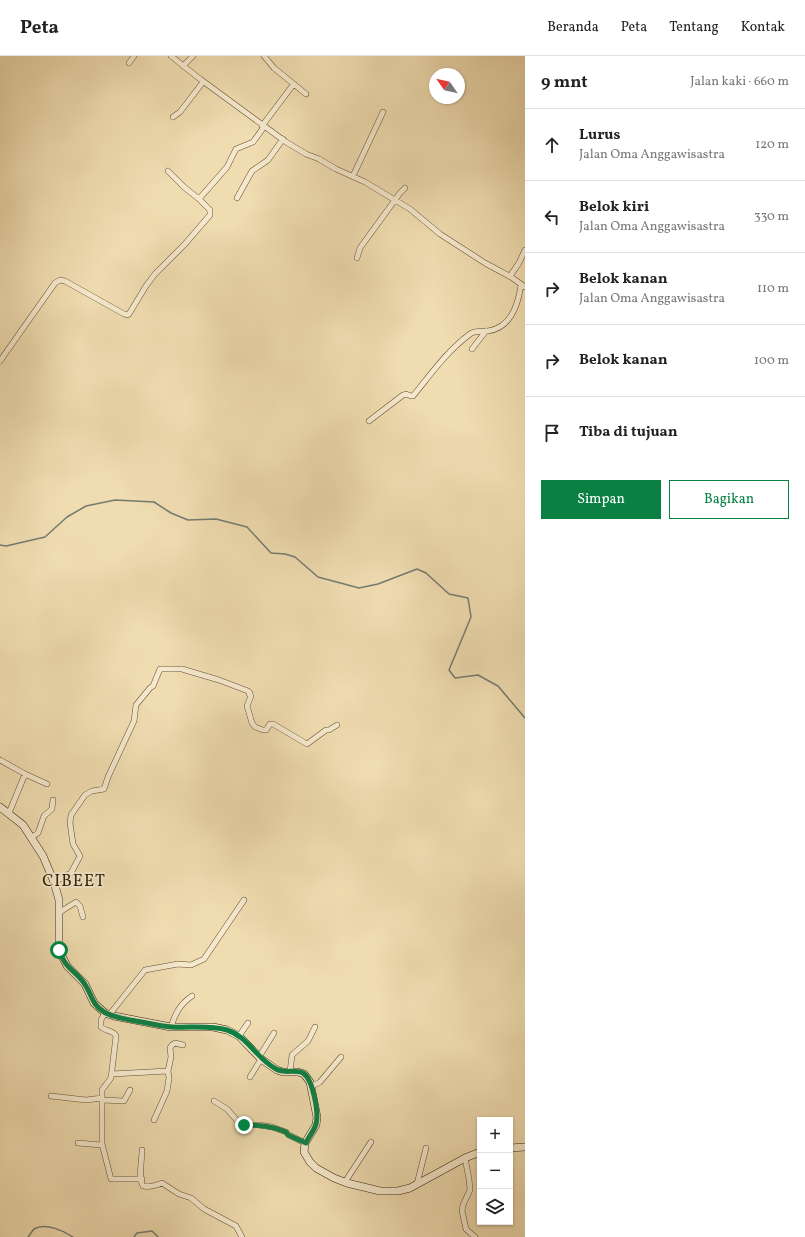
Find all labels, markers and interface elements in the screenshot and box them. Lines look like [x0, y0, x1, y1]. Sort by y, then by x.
text: Peta [20, 15, 59, 41]
text: Beranda [547, 18, 599, 37]
text: Peta [621, 18, 647, 37]
text: Tentang [669, 18, 719, 37]
text: Kontak [741, 18, 785, 37]
north arrow [429, 68, 465, 104]
text: 9 mnt [541, 71, 588, 94]
text: Jalan kaki · 660 m [690, 73, 789, 91]
text: Lurus [579, 125, 620, 146]
icon: ahead [541, 134, 563, 156]
text: 120 m [755, 136, 789, 154]
text: Jalan Oma Anggawisastra [579, 146, 725, 164]
text: Belok kiri [579, 197, 649, 218]
icon: left [541, 206, 563, 228]
text: 330 m [754, 208, 789, 226]
text: Jalan Oma Anggawisastra [579, 218, 725, 236]
text: Belok kanan [579, 269, 668, 290]
icon: right [541, 278, 563, 300]
text: 110 m [757, 280, 789, 298]
text: Jalan Oma Anggawisastra [579, 290, 725, 308]
icon: right [541, 350, 563, 372]
text: Belok kanan [579, 350, 668, 371]
text: 100 m [754, 352, 789, 370]
icon: arrive [541, 422, 563, 444]
text: Tiba di tujuan [579, 422, 678, 443]
button: Simpan [541, 480, 661, 519]
button: Bagikan [669, 480, 789, 519]
district label: CIBEET [42, 870, 106, 893]
route start [50, 941, 68, 959]
route end [235, 1116, 253, 1134]
map controls [477, 1117, 513, 1225]
button: + [477, 1117, 513, 1153]
button: − [477, 1153, 513, 1189]
button: layers [477, 1189, 513, 1225]

